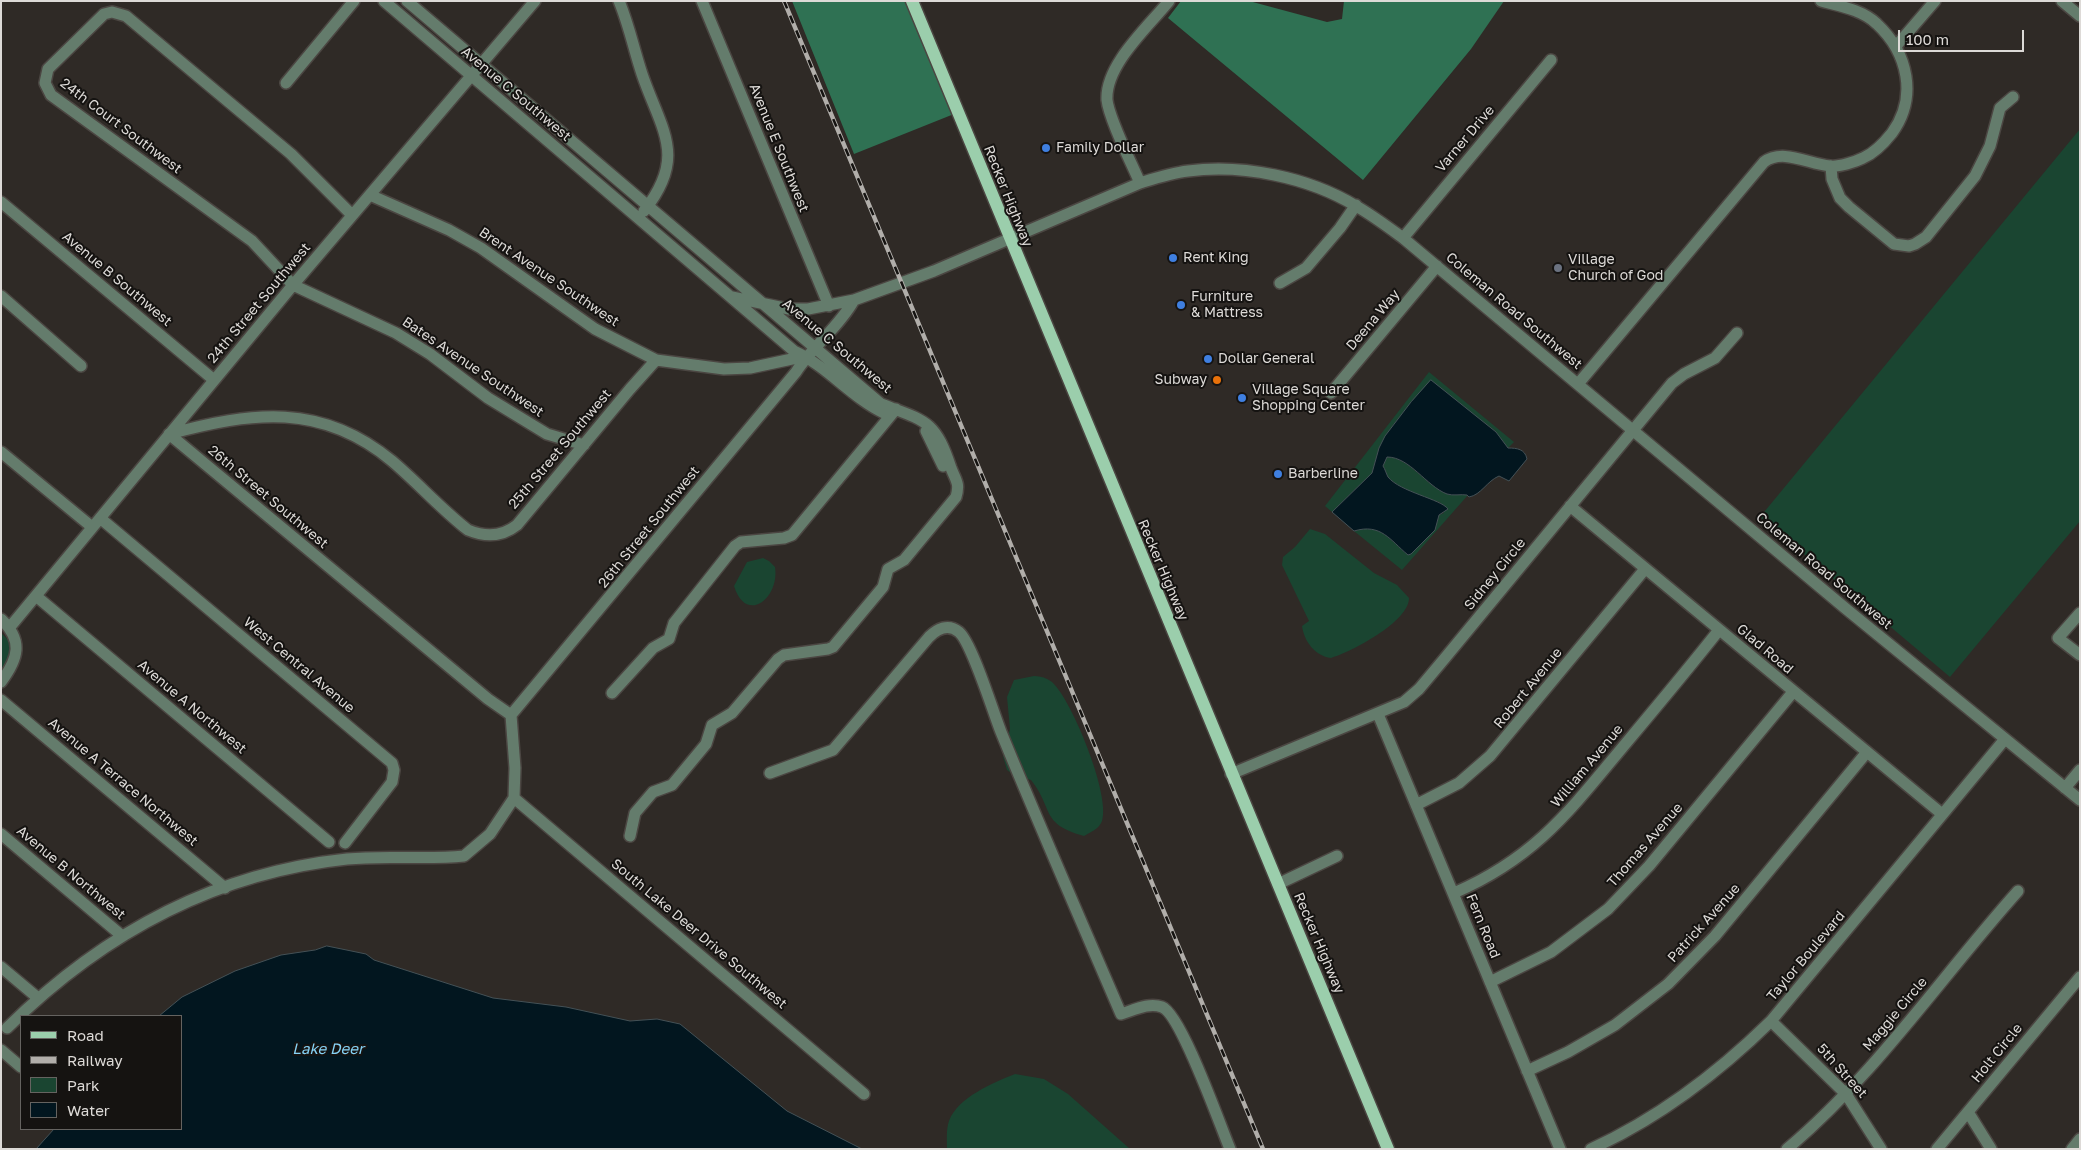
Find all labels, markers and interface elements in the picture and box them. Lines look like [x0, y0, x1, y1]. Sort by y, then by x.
scale bar [1901, 20, 2027, 52]
text: 100 m [1906, 30, 1949, 48]
street label: Avenue C Southwest [458, 43, 574, 145]
street label: 24th Court Southwest [57, 75, 185, 177]
street label: Avenue E Southwest [746, 81, 812, 215]
street label: Varner Drive [1432, 102, 1498, 176]
place label: Family Dollar [1056, 140, 1144, 156]
marker: Family Dollar [1040, 142, 1052, 154]
street label: Recker Highway [980, 143, 1036, 249]
street label: Brent Avenue Southwest [476, 224, 622, 330]
street label: Avenue B Southwest [59, 228, 175, 330]
street label: 24th Street Southwest [204, 240, 314, 366]
street label: Coleman Road Southwest [1442, 249, 1586, 373]
place label: Rent King [1183, 250, 1249, 266]
marker: Rent King [1167, 252, 1179, 264]
place label: Village Church of God [1568, 252, 1663, 284]
marker: Village Church of God [1552, 262, 1564, 274]
street label: Deena Way [1343, 286, 1403, 354]
place label: Furniture & Mattress [1191, 289, 1263, 322]
street label: Avenue C Southwest [779, 295, 895, 397]
marker: Furniture & Mattress [1175, 299, 1187, 311]
street label: Bates Avenue Southwest [399, 313, 547, 421]
place label: Dollar General [1218, 351, 1314, 367]
marker: Dollar General [1202, 353, 1214, 365]
place label: Subway [1155, 372, 1207, 388]
marker: Subway [1211, 374, 1223, 386]
place label: Village Square Shopping Center [1252, 382, 1365, 414]
street label: 25th Street Southwest [505, 386, 615, 512]
marker: Village Square Shopping Center [1236, 392, 1248, 404]
street label: 26th Street Southwest [205, 442, 331, 552]
street label: 26th Street Southwest [595, 463, 703, 591]
place label: Barberline [1288, 466, 1358, 482]
marker: Barberline [1272, 468, 1284, 480]
street label: Coleman Road Southwest [1752, 509, 1896, 633]
street label: Recker Highway [1134, 517, 1192, 623]
street label: Sidney Circle [1461, 535, 1529, 613]
street label: West Central Avenue [240, 614, 358, 716]
street label: Glad Road [1733, 620, 1797, 678]
street label: Robert Avenue [1490, 644, 1566, 732]
street label: Avenue A Northwest [134, 657, 250, 757]
street label: Avenue A Terrace Northwest [45, 714, 201, 850]
street label: William Avenue [1547, 721, 1627, 811]
street label: Thomas Avenue [1604, 799, 1686, 891]
street label: Avenue B Northwest [13, 823, 129, 923]
street label: South Lake Deer Drive Southwest [608, 855, 790, 1013]
street label: Patrick Avenue [1664, 880, 1744, 966]
street label: Recker Highway [1290, 890, 1348, 996]
street label: Fern Road [1462, 891, 1504, 961]
street label: Taylor Boulevard [1763, 908, 1849, 1004]
street label: Maggie Circle [1859, 974, 1931, 1054]
legend [20, 1015, 182, 1130]
street label: Holt Circle [1968, 1020, 2026, 1086]
text: Road [67, 1026, 104, 1044]
water label: Lake Deer [292, 1040, 364, 1058]
street label: 5th Street [1813, 1040, 1871, 1102]
text: Railway [67, 1051, 123, 1069]
text: Park [67, 1076, 99, 1094]
text: Water [67, 1101, 110, 1119]

